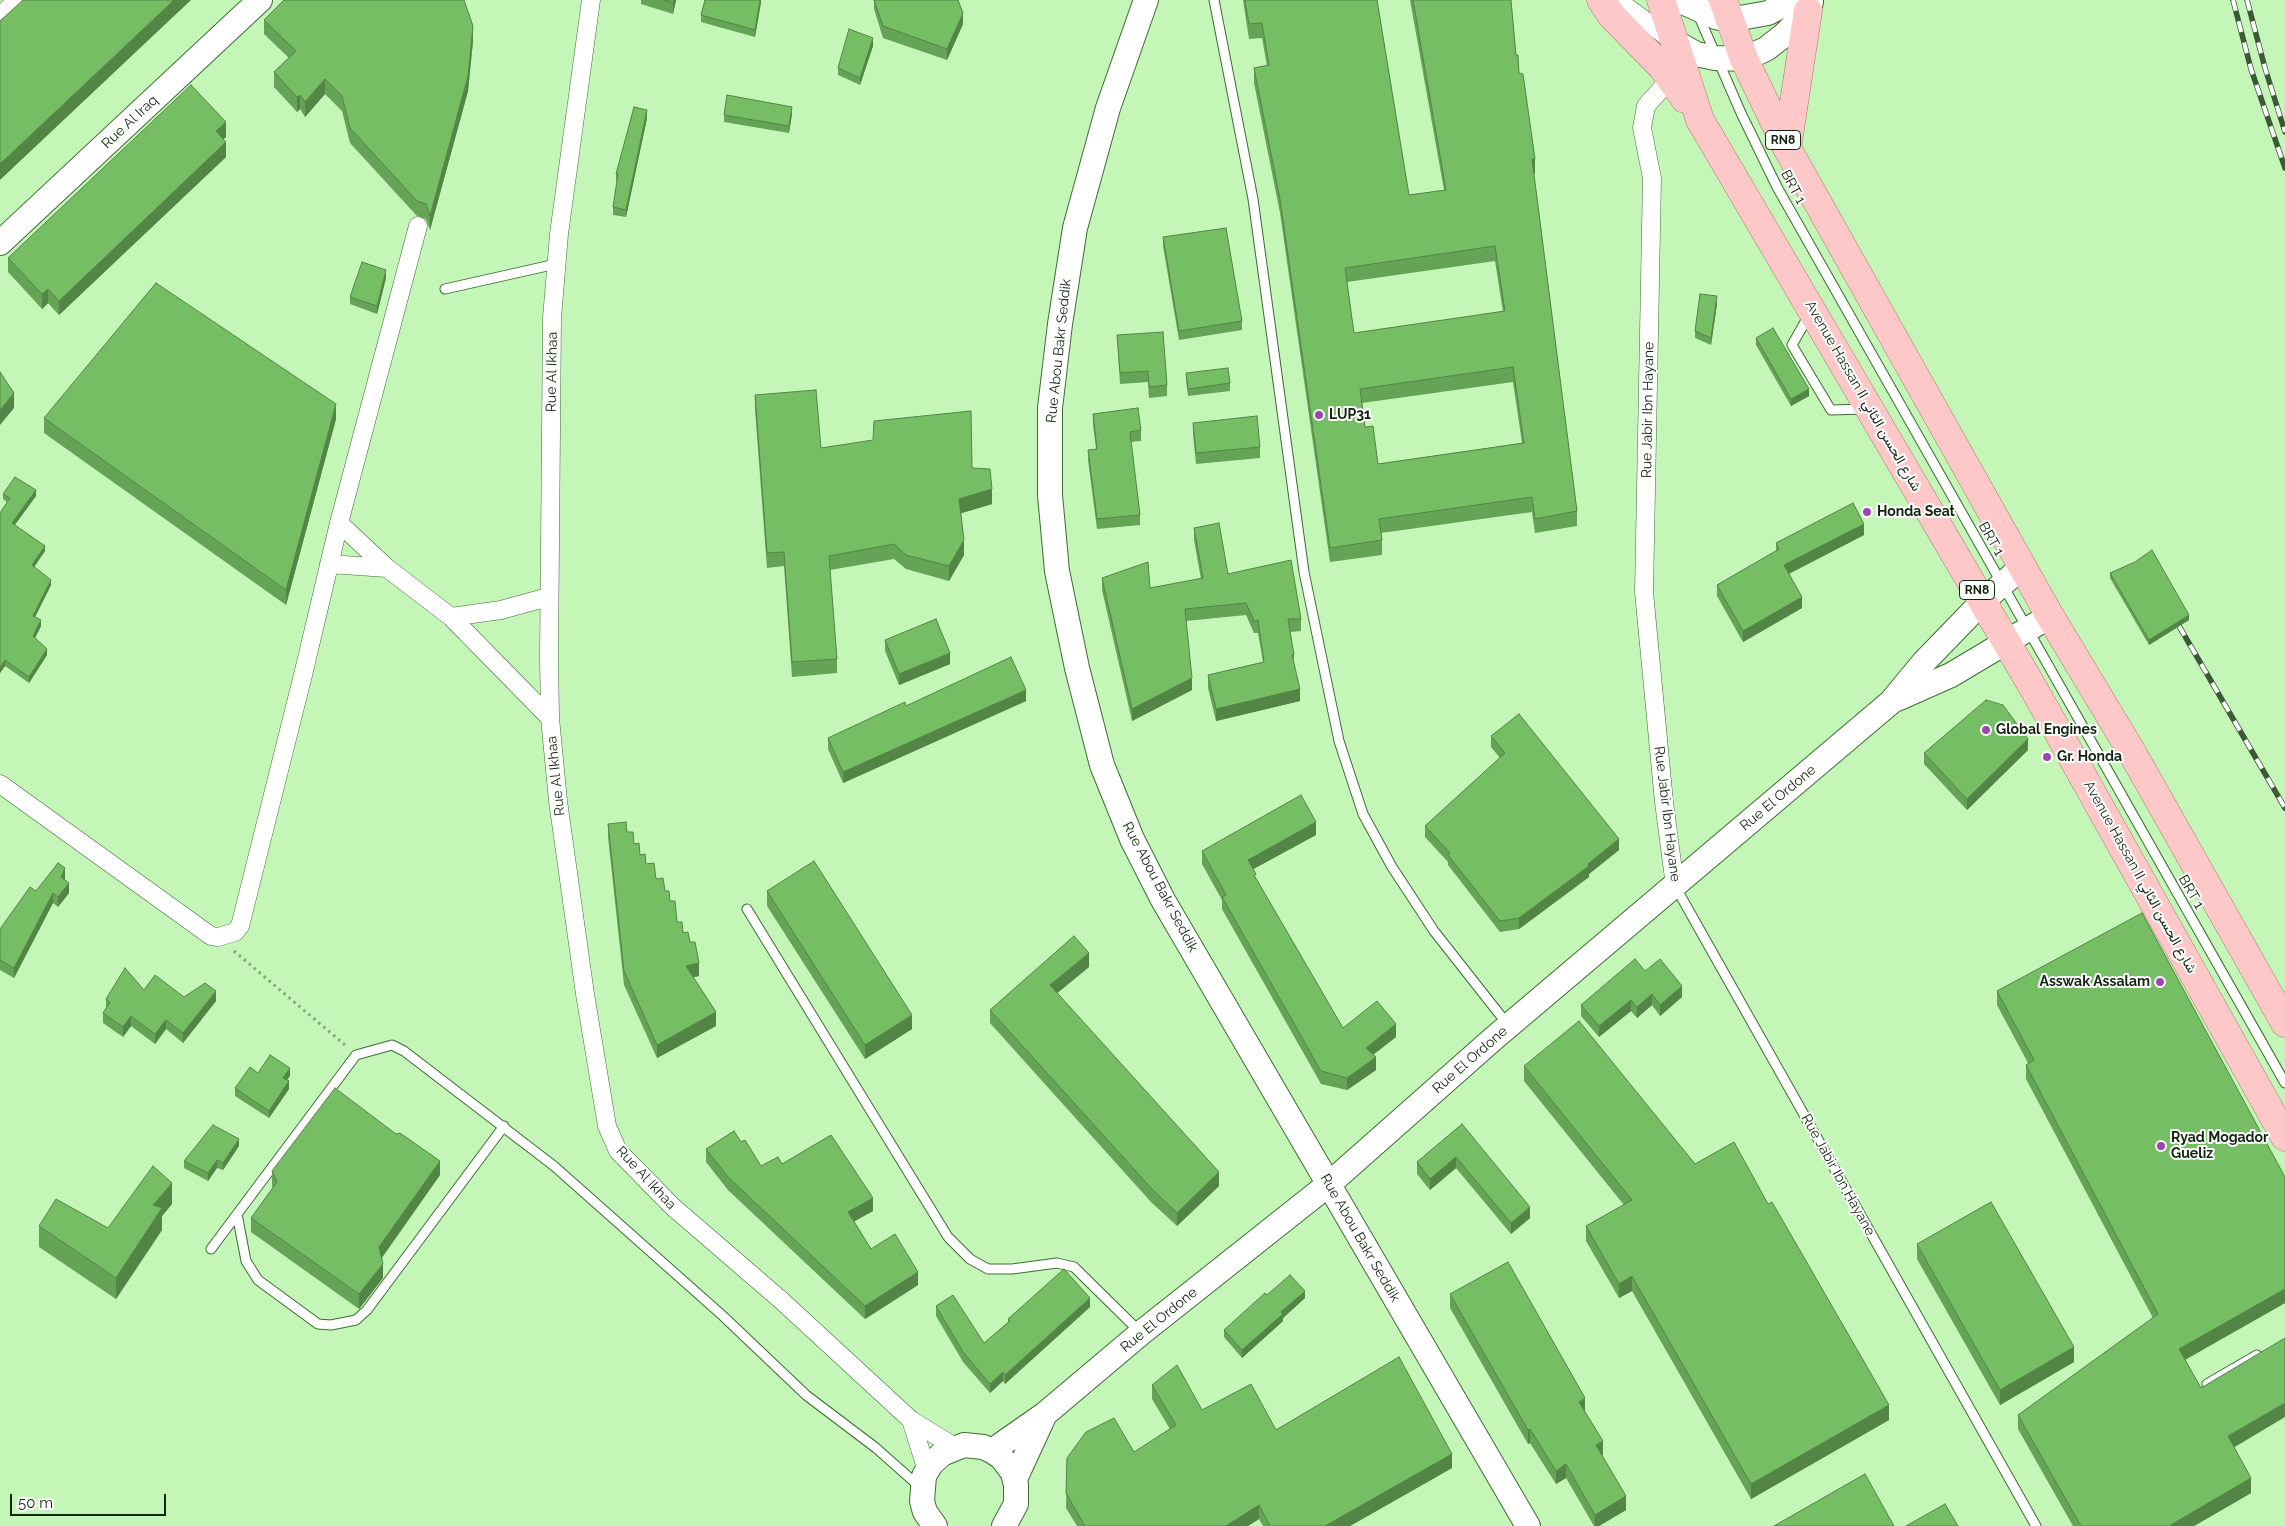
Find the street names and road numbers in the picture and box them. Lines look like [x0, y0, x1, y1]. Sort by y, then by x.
street label: Rue Al Iraq [98, 92, 162, 152]
road number: RN8 [1766, 130, 1800, 150]
street label: BRT 1 [1777, 167, 1809, 207]
street label: Rue Abou Bakr Seddik [1043, 278, 1075, 424]
street label: Avenue Hassan II شارع الحسن الثاني [1801, 298, 1925, 494]
street label: Rue Al Ikhaa [543, 332, 561, 412]
street label: Rue Jabir Ibn Hayane [1638, 342, 1658, 478]
street label: BRT 1 [1975, 519, 2007, 559]
road number: RN8 [1960, 580, 1994, 600]
street label: Rue Al Ikhaa [543, 735, 569, 817]
street label: Rue Jabir Ibn Hayane [1650, 745, 1684, 883]
street label: Rue El Ordone [1737, 761, 1819, 835]
street label: Avenue Hassan II شارع الحسن الثاني [2080, 778, 2200, 976]
street label: Rue Abou Bakr Seddik [1119, 819, 1201, 955]
street label: BRT 1 [2175, 872, 2207, 912]
street label: Rue El Ordone [1429, 1023, 1511, 1097]
street label: Rue Jabir Ibn Hayane [1798, 1111, 1878, 1239]
street label: Rue Al Ikhaa [612, 1143, 680, 1213]
street label: Rue Abou Bakr Seddik [1316, 1171, 1404, 1305]
street label: Rue El Ordone [1117, 1284, 1201, 1356]

